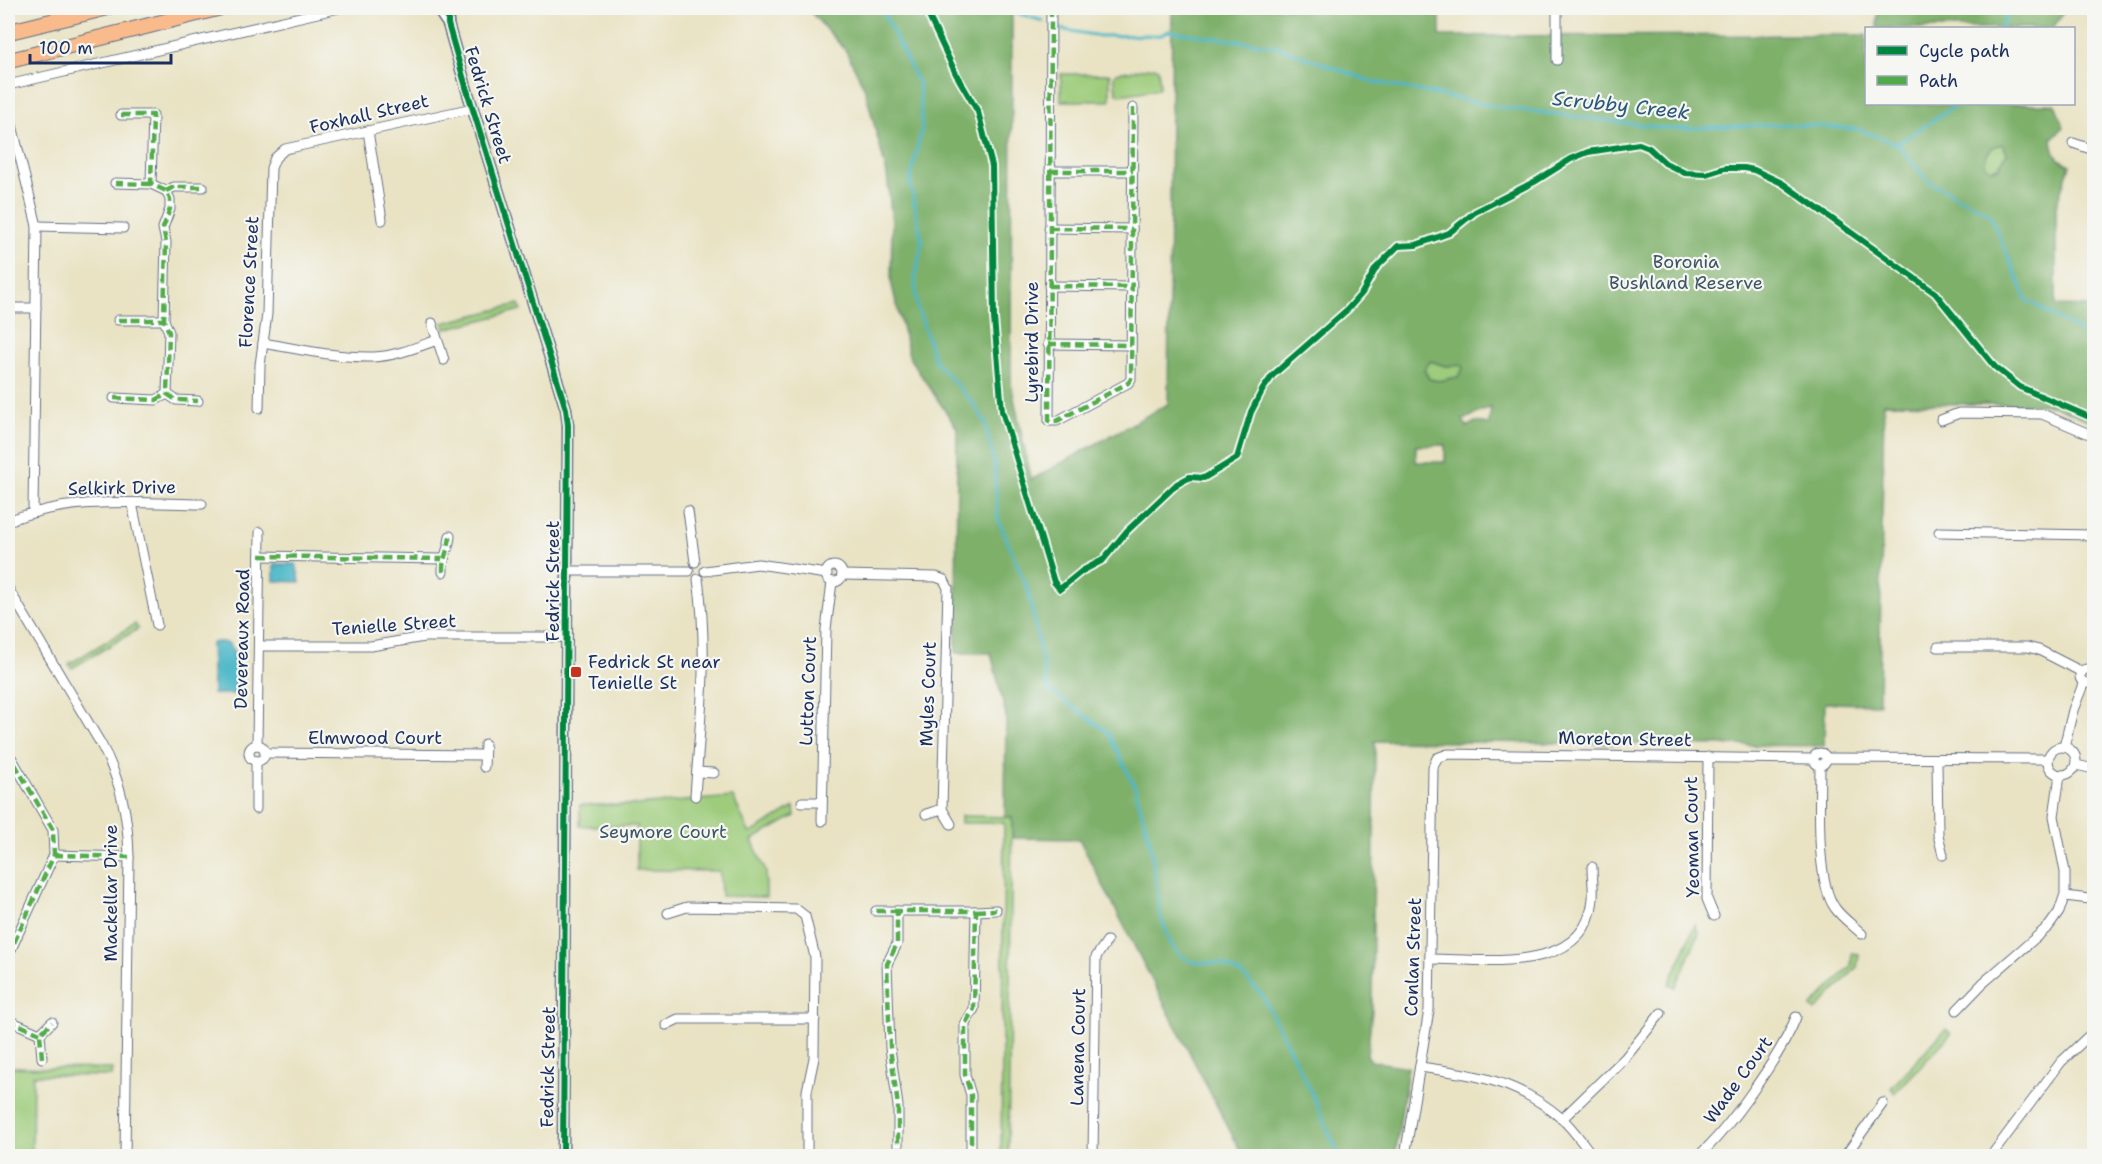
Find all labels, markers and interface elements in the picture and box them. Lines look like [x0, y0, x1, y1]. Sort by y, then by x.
scale bar [30, 27, 171, 65]
legend [1865, 27, 2075, 105]
text: 100 m [39, 36, 93, 60]
text: Cycle path [1919, 39, 2010, 63]
street label: Fedrick Street [459, 43, 517, 167]
text: Path [1919, 69, 1958, 93]
water label: Scrubby Creek [1551, 85, 1691, 125]
street label: Foxhall Street [307, 89, 431, 139]
street label: Florence Street [234, 215, 264, 349]
park label: Boronia Bushland Reserve [1609, 250, 1763, 295]
street label: Lyrebird Drive [1020, 281, 1044, 403]
street label: Selkirk Drive [68, 475, 176, 501]
street label: Fedrick Street [541, 520, 565, 642]
street label: Devereaux Road [229, 569, 255, 709]
street label: Tenielle Street [331, 609, 457, 641]
street label: Lutton Court [794, 636, 822, 746]
street label: Myles Court [914, 641, 942, 747]
place label: Fedrick St near Tenielle St [588, 650, 721, 695]
marker: Fedrick St near Tenielle St [569, 665, 583, 679]
street label: Elmwood Court [308, 726, 442, 750]
street label: Moreton Street [1558, 726, 1692, 752]
street label: Yeoman Court [1679, 776, 1705, 898]
park label: Seymore Court [599, 820, 727, 844]
street label: Mackellar Drive [99, 824, 123, 962]
street label: Conlan Street [1399, 897, 1427, 1017]
street label: Lanena Court [1065, 988, 1091, 1106]
street label: Fedrick Street [535, 1006, 561, 1128]
street label: Wade Court [1698, 1031, 1778, 1129]

